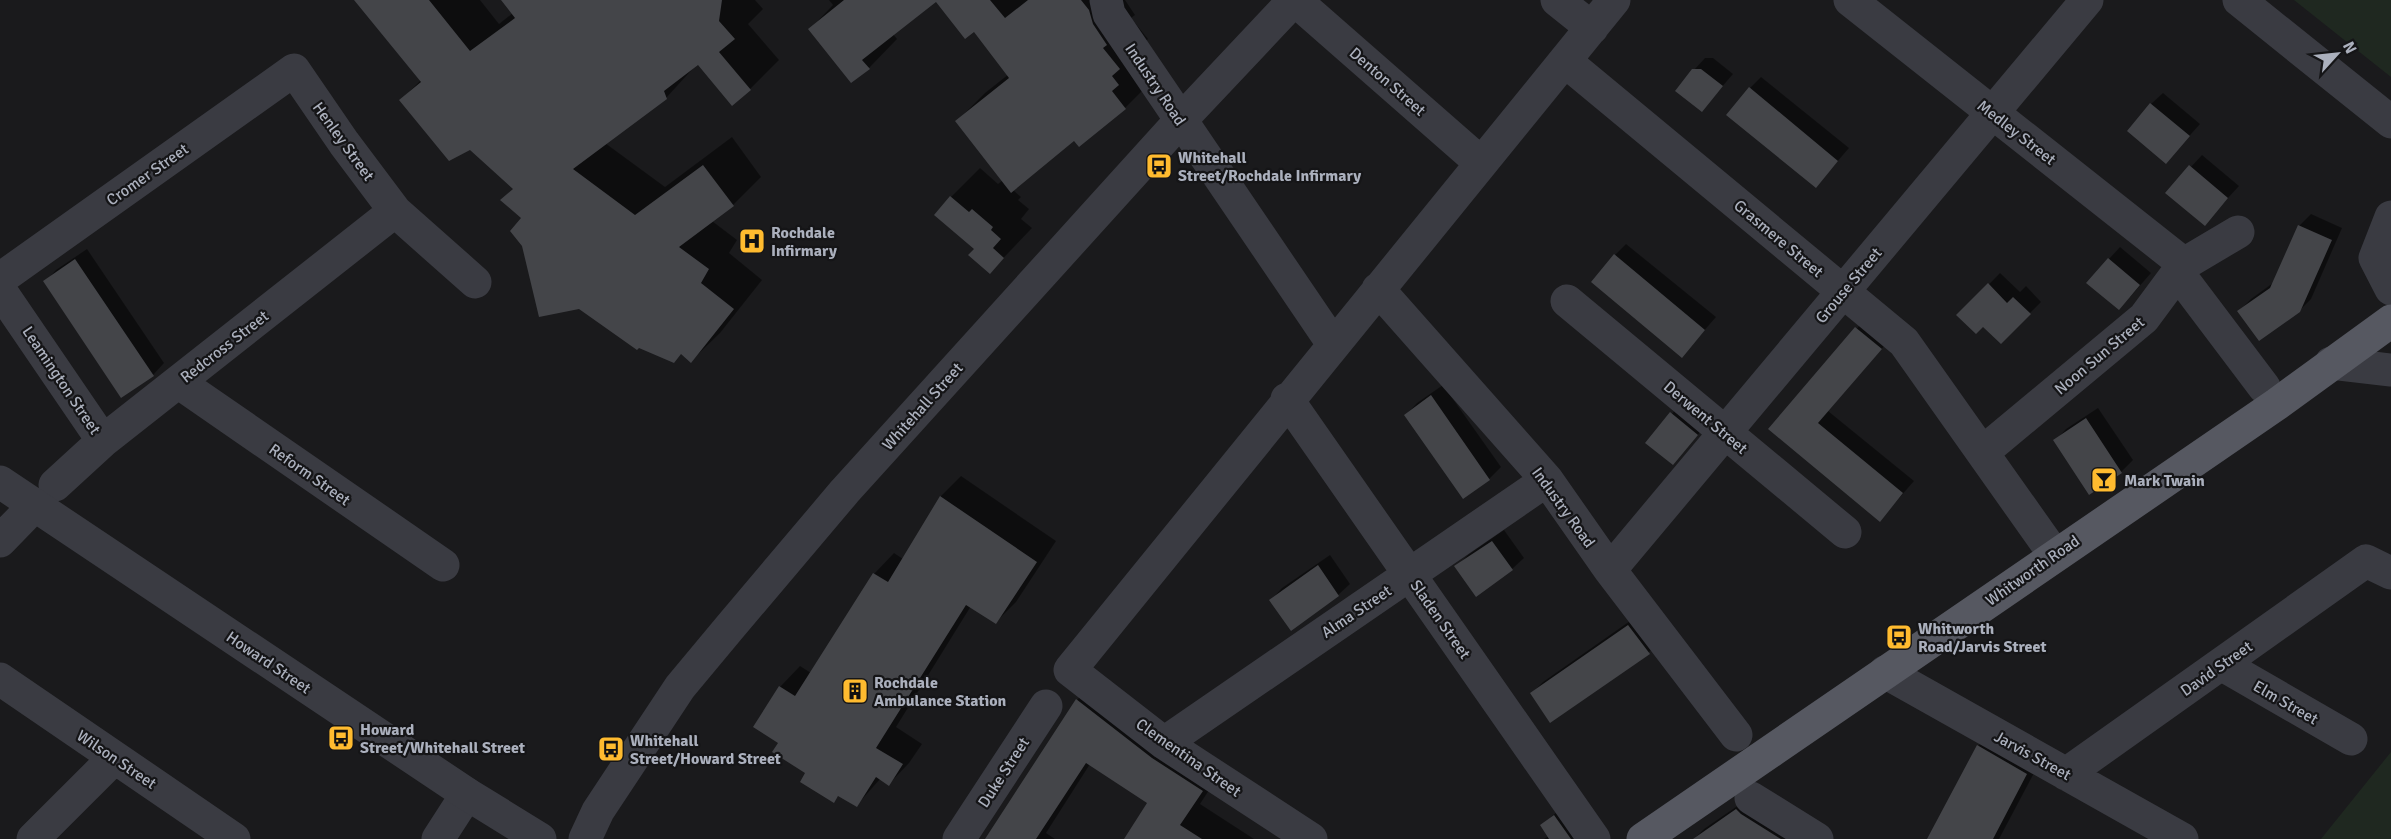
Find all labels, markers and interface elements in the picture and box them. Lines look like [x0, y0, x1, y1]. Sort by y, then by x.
north arrow [2307, 24, 2367, 84]
text: N [2338, 38, 2361, 57]
street label: Industry Road [1120, 40, 1190, 129]
street label: Denton Street [1345, 43, 1430, 121]
street label: Medley Street [1973, 96, 2060, 170]
street label: Henley Street [308, 98, 379, 185]
street label: Cromer Street [103, 139, 193, 210]
place label: Whitehall Street/Rochdale Infirmary [1178, 148, 1361, 186]
bus stop icon: Whitehall Street/Rochdale Infirmary [1144, 151, 1174, 181]
street label: Grasmere Street [1730, 196, 1828, 282]
place label: Rochdale Infirmary [771, 223, 837, 261]
hospital icon: Rochdale Infirmary [737, 226, 767, 256]
street label: Grouse Street [1811, 243, 1887, 328]
street label: Redcross Street [176, 306, 273, 387]
street label: Noon Sun Street [2051, 312, 2149, 399]
street label: Leamington Street [18, 323, 105, 439]
street label: Whitehall Street [878, 358, 968, 455]
street label: Derwent Street [1659, 377, 1752, 459]
street label: Reform Street [265, 439, 354, 510]
street label: Industry Road [1527, 463, 1599, 552]
bar icon: Mark Twain [2089, 465, 2119, 495]
place label: Mark Twain [2124, 471, 2205, 491]
street label: Whitworth Road [1982, 531, 2083, 611]
street label: Sladen Street [1406, 576, 1475, 663]
street label: Alma Street [1318, 581, 1396, 643]
place label: Whitworth Road/Jarvis Street [1918, 619, 2046, 657]
bus stop icon: Whitworth Road/Jarvis Street [1884, 622, 1914, 652]
street label: Howard Street [222, 627, 315, 699]
street label: David Street [2177, 637, 2257, 701]
place label: Rochdale Ambulance Station [874, 673, 1007, 711]
building icon: Rochdale Ambulance Station [840, 676, 870, 706]
street label: Elm Street [2249, 676, 2322, 730]
street label: Clementina Street [1132, 714, 1245, 802]
place label: Howard Street/Whitehall Street [360, 720, 525, 758]
bus stop icon: Howard Street/Whitehall Street [326, 723, 356, 753]
street label: Wilson Street [73, 726, 160, 794]
street label: Jarvis Street [1991, 727, 2075, 785]
place label: Whitehall Street/Howard Street [630, 731, 781, 769]
street label: Duke Street [974, 733, 1034, 812]
bus stop icon: Whitehall Street/Howard Street [596, 734, 626, 764]

